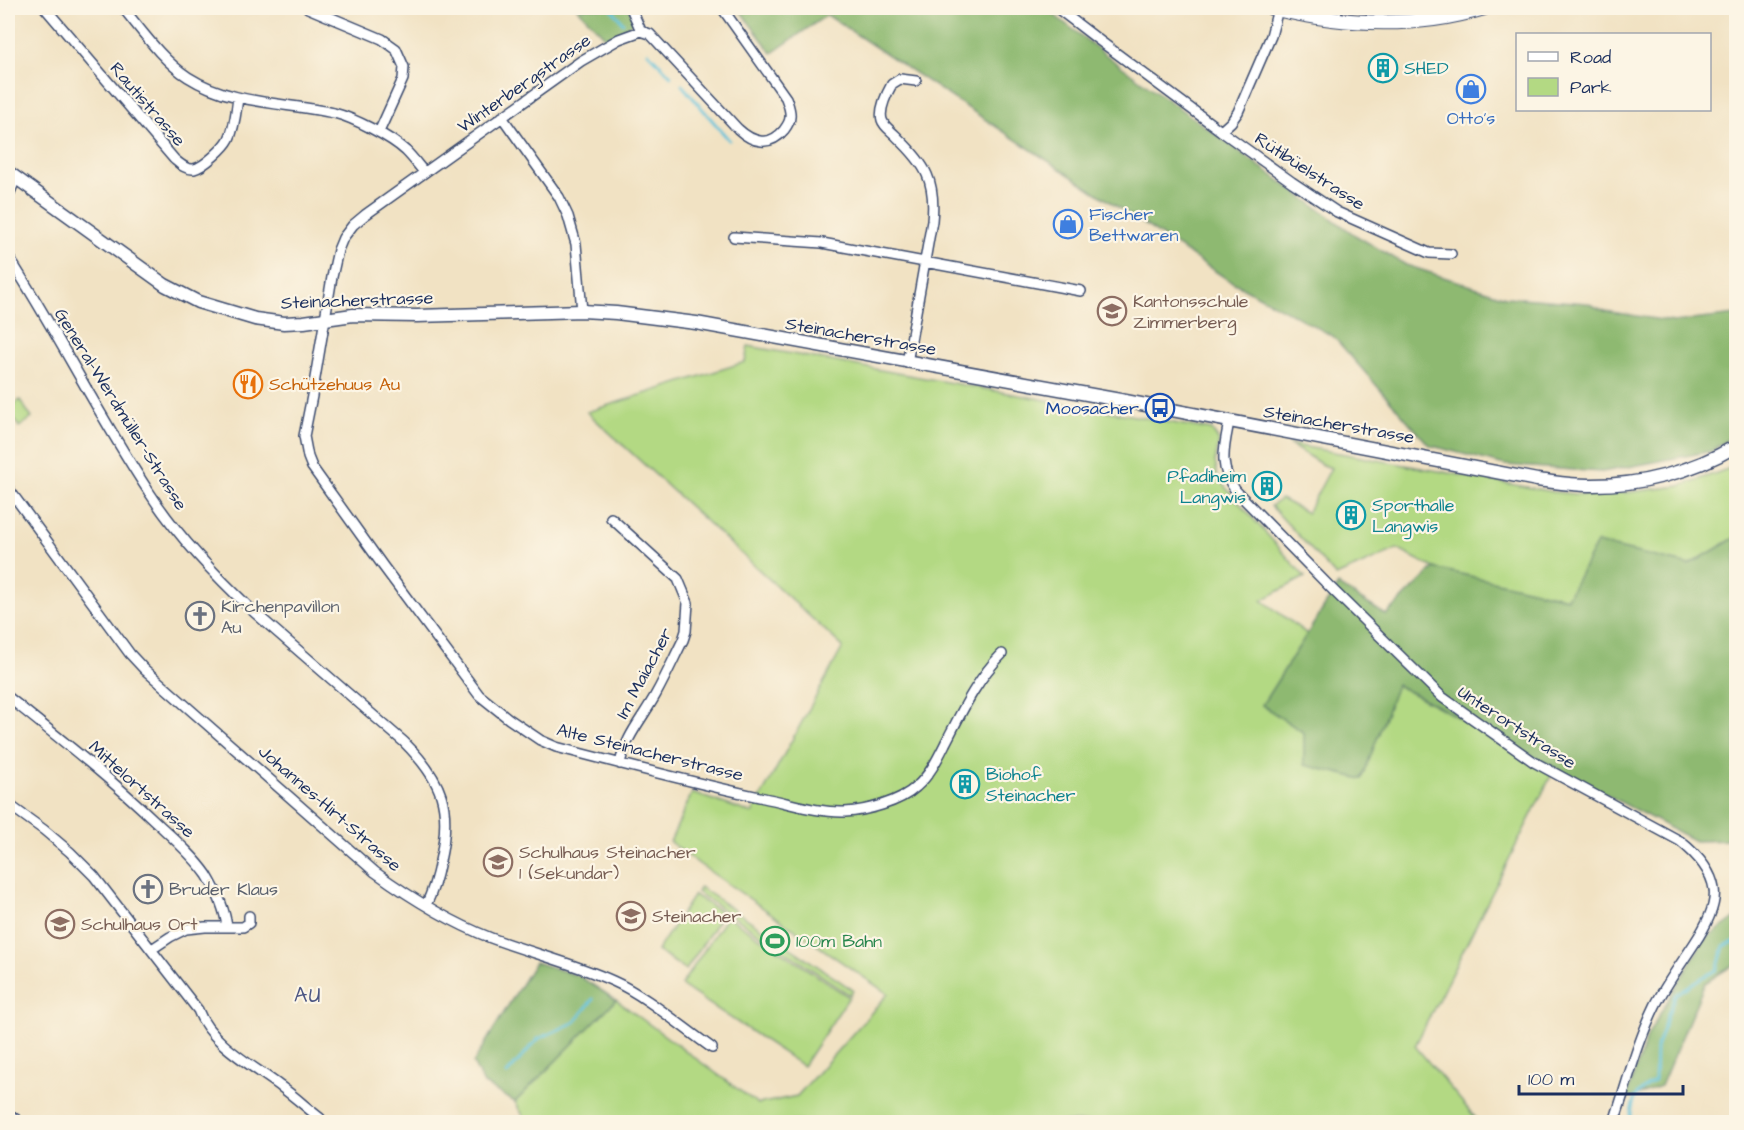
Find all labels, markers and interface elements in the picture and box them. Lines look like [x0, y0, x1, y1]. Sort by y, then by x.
street label: Winterbergstrasse [452, 28, 597, 140]
legend [1516, 33, 1711, 111]
text: Road [1570, 45, 1611, 70]
building icon: SHED [1367, 52, 1399, 84]
place label: SHED [1404, 56, 1449, 81]
street label: Rautistrasse [104, 57, 191, 152]
shop icon: Otto's [1455, 73, 1487, 105]
text: Park [1570, 75, 1612, 100]
place label: Otto's [1447, 106, 1495, 131]
street label: Rütibüelstrasse [1250, 126, 1370, 217]
place label: Fischer Bettwaren [1089, 202, 1178, 248]
shop icon: Fischer Bettwaren [1052, 208, 1084, 240]
street label: Steinacherstrasse [280, 285, 434, 316]
place label: Kantonsschule Zimmerberg [1133, 289, 1249, 336]
school or university icon: Kantonsschule Zimmerberg [1096, 295, 1128, 327]
street label: General-Werdmüller-Strasse [48, 303, 193, 515]
street label: Steinacherstrasse [784, 311, 939, 362]
restaurant icon: Schützehuus Au [232, 368, 264, 400]
place label: Schützehuus Au [269, 372, 400, 397]
bus stop icon: Moosacher [1144, 392, 1176, 424]
place label: Moosacher [1046, 396, 1139, 421]
street label: Steinacherstrasse [1262, 399, 1417, 450]
place label: Pfadiheim Langwis [1167, 464, 1246, 511]
building icon: Pfadiheim Langwis [1251, 470, 1283, 502]
place label: Sporthalle Langwis [1372, 493, 1455, 540]
building icon: Sporthalle Langwis [1335, 499, 1367, 531]
place label: Kirchenpavillon Au [221, 594, 340, 640]
church icon: Kirchenpavillon Au [184, 600, 216, 632]
street label: Im Maiacher [610, 623, 679, 723]
street label: Unterortstrasse [1453, 680, 1581, 775]
street label: Alte Steinacherstrasse [554, 717, 746, 788]
street label: Mittelortstrasse [83, 735, 200, 844]
street label: Johannes-Hirt-Strasse [253, 739, 407, 878]
place label: Biohof Steinacher [986, 762, 1076, 808]
building icon: Biohof Steinacher [949, 768, 981, 800]
place label: Schulhaus Steinacher 1 (Sekundar) [519, 840, 696, 886]
school or university icon: Schulhaus Steinacher 1 (Sekundar) [482, 846, 514, 878]
church icon: Bruder Klaus [132, 873, 164, 905]
place label: Bruder Klaus [169, 877, 278, 902]
school or university icon: Steinacher [615, 900, 647, 932]
place label: Steinacher [652, 904, 742, 929]
school or university icon: Schulhaus Ort [44, 908, 76, 940]
place label: Schulhaus Ort [81, 912, 198, 937]
sports icon: 100m Bahn [759, 925, 791, 957]
place label: 100m Bahn [796, 929, 882, 954]
district label: AU [294, 981, 322, 1010]
scale bar [1519, 1058, 1682, 1096]
text: 100 m [1528, 1067, 1574, 1092]

